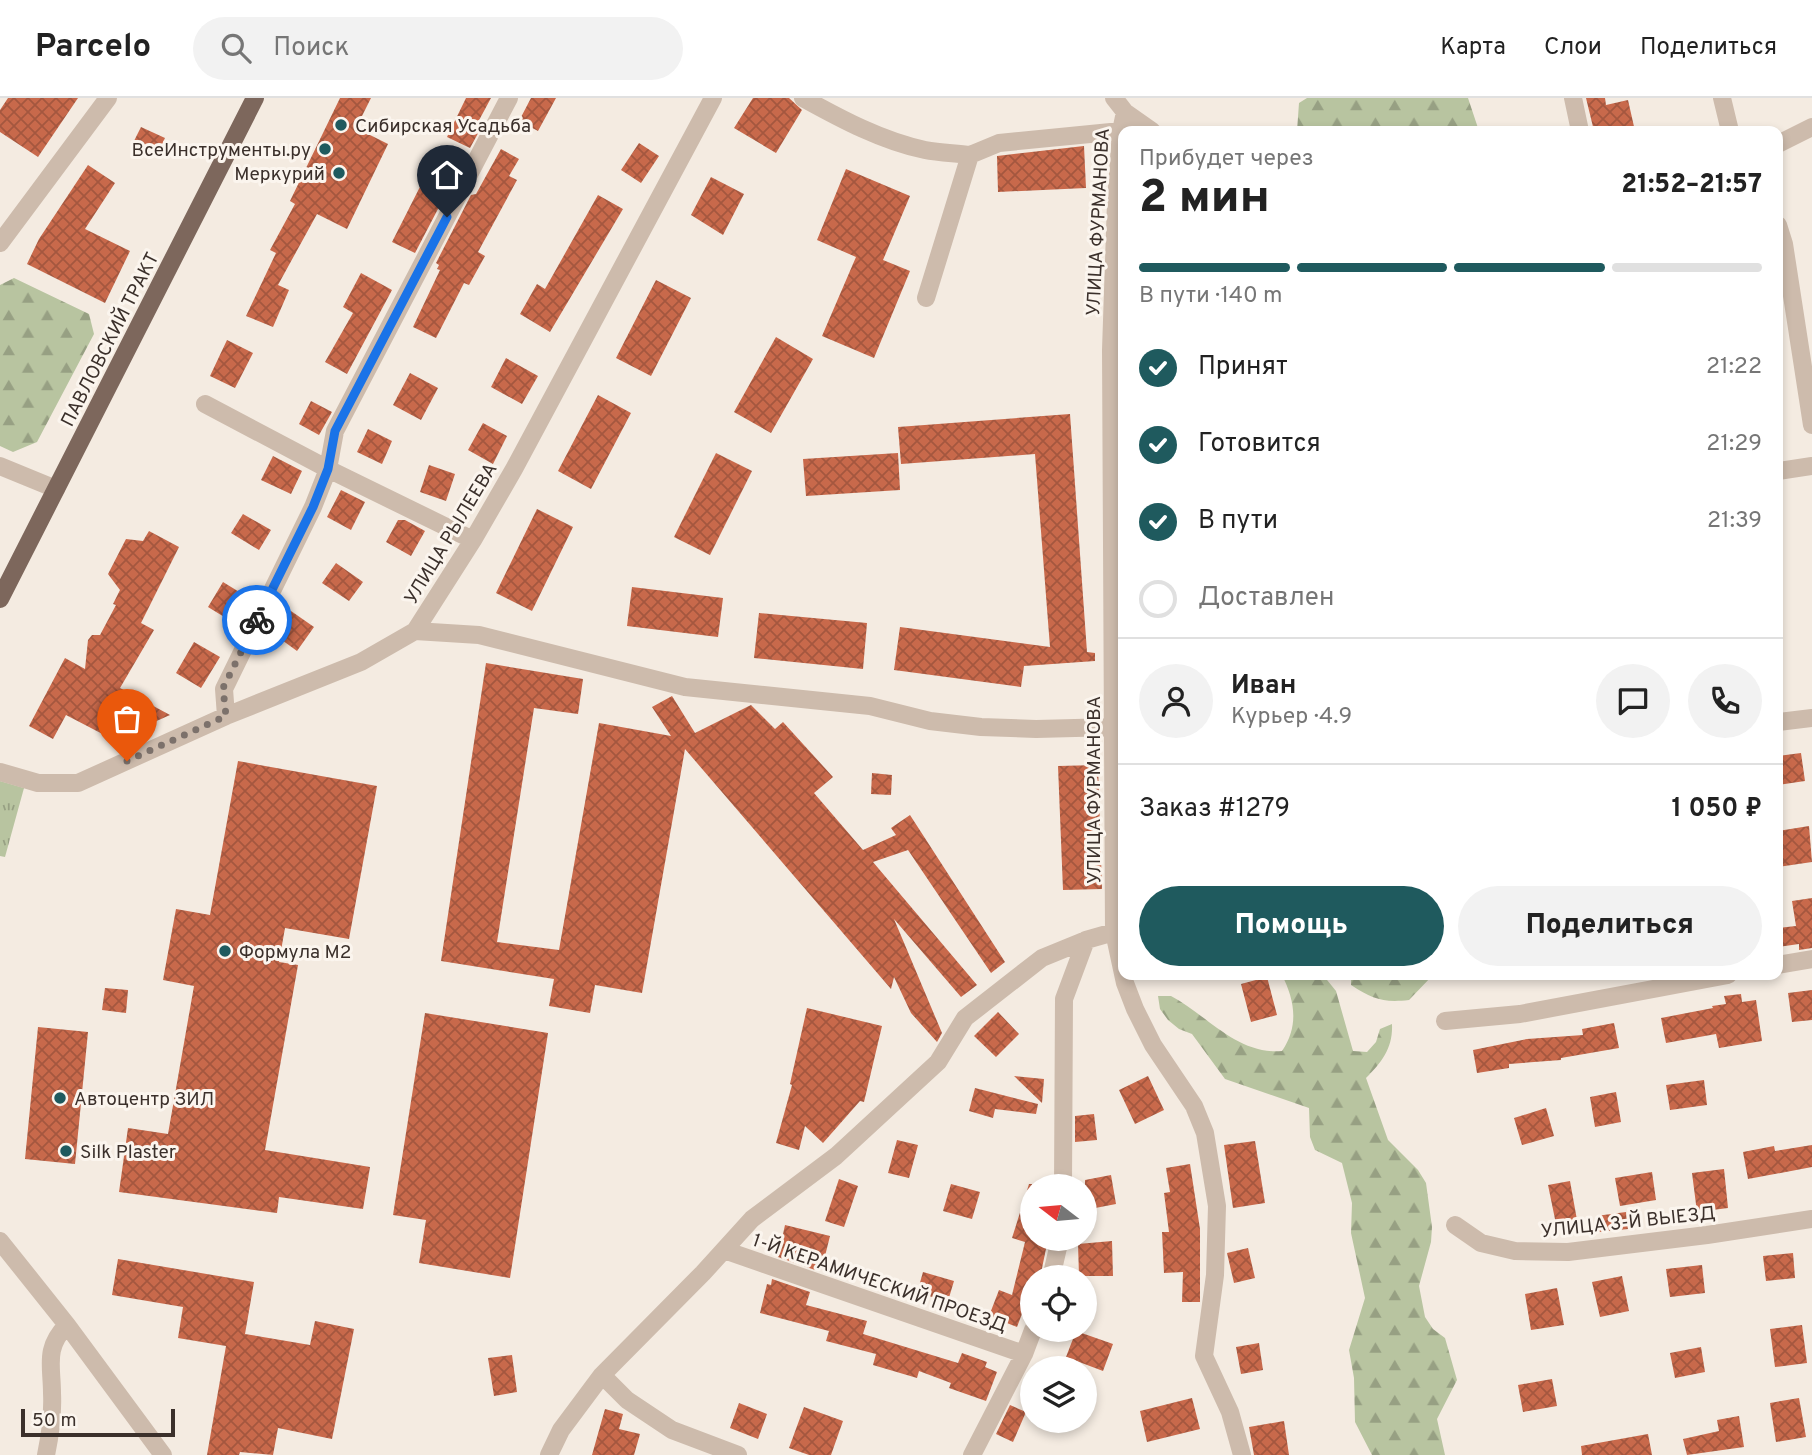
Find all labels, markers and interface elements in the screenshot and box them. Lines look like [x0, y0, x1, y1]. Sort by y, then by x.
search box [193, 17, 683, 80]
text: Parcelo [35, 27, 151, 69]
icon: search [217, 29, 255, 67]
text: Поиск [273, 32, 349, 65]
text: Карта [1440, 33, 1506, 63]
text: Слои [1544, 33, 1602, 63]
text: Поделиться [1640, 33, 1777, 63]
place label: Сибирская Усадьба [355, 115, 531, 139]
marker: Сибирская Усадьба [333, 117, 349, 133]
street label: УЛИЦА ФУРМАНОВА [1082, 128, 1116, 317]
place label: ВсеИнструменты.ру [132, 139, 311, 163]
marker: ВсеИнструменты.ру [317, 141, 333, 157]
pin [417, 145, 477, 217]
text: Прибудет через [1139, 145, 1314, 174]
icon: home [428, 156, 466, 194]
place label: Меркурий [234, 163, 325, 187]
marker: Меркурий [331, 165, 347, 181]
text: 21:52–21:57 [1621, 169, 1762, 202]
text: 2 мин [1139, 170, 1270, 229]
street label: ПАВЛОВСКИЙ ТРАКТ [55, 248, 165, 431]
text: В пути · 140 m [1139, 282, 1283, 311]
icon: check [1139, 349, 1177, 387]
text: Принят [1198, 351, 1288, 384]
text: 21:22 [1706, 353, 1762, 382]
icon: check [1139, 426, 1177, 464]
text: Готовится [1198, 428, 1321, 461]
text: 21:29 [1706, 430, 1762, 459]
street label: УЛИЦА РЫЛЕЕВА [400, 459, 503, 609]
icon: check [1139, 503, 1177, 541]
text: В пути [1198, 505, 1278, 538]
text: 21:39 [1707, 507, 1762, 536]
text: Доставлен [1198, 582, 1334, 615]
courier [222, 585, 292, 655]
icon: bike [238, 601, 276, 639]
button: person [1139, 664, 1213, 738]
button: chat [1596, 664, 1670, 738]
button: phone [1688, 664, 1762, 738]
text: Иван [1231, 670, 1296, 703]
pin [97, 689, 157, 761]
street label: УЛИЦА ФУРМАНОВА [1083, 696, 1107, 884]
icon: bag [108, 700, 146, 738]
text: Курьер · 4.9 [1231, 703, 1352, 732]
text: Заказ #1279 [1139, 793, 1290, 826]
text: 1 050 ₽ [1671, 793, 1762, 826]
button: Помощь [1139, 886, 1444, 966]
button: Поделиться [1458, 886, 1762, 966]
place label: Формула М2 [239, 941, 351, 965]
marker: Формула М2 [217, 943, 233, 959]
place label: Автоцентр ЗИЛ [74, 1088, 214, 1112]
marker: Автоцентр ЗИЛ [52, 1090, 68, 1106]
place label: Silk Plaster [80, 1141, 177, 1165]
marker: Silk Plaster [58, 1143, 74, 1159]
north arrow [1020, 1174, 1097, 1251]
map controls [1020, 1174, 1097, 1433]
street label: УЛИЦА 3-Й ВЫЕЗД [1540, 1201, 1717, 1244]
street label: 1-Й КЕРАМИЧЕСКИЙ ПРОЕЗД [749, 1228, 1010, 1339]
button: locate [1020, 1265, 1097, 1342]
button: layers [1020, 1356, 1097, 1433]
scale bar [21, 1406, 175, 1438]
text: 50 m [32, 1409, 77, 1433]

